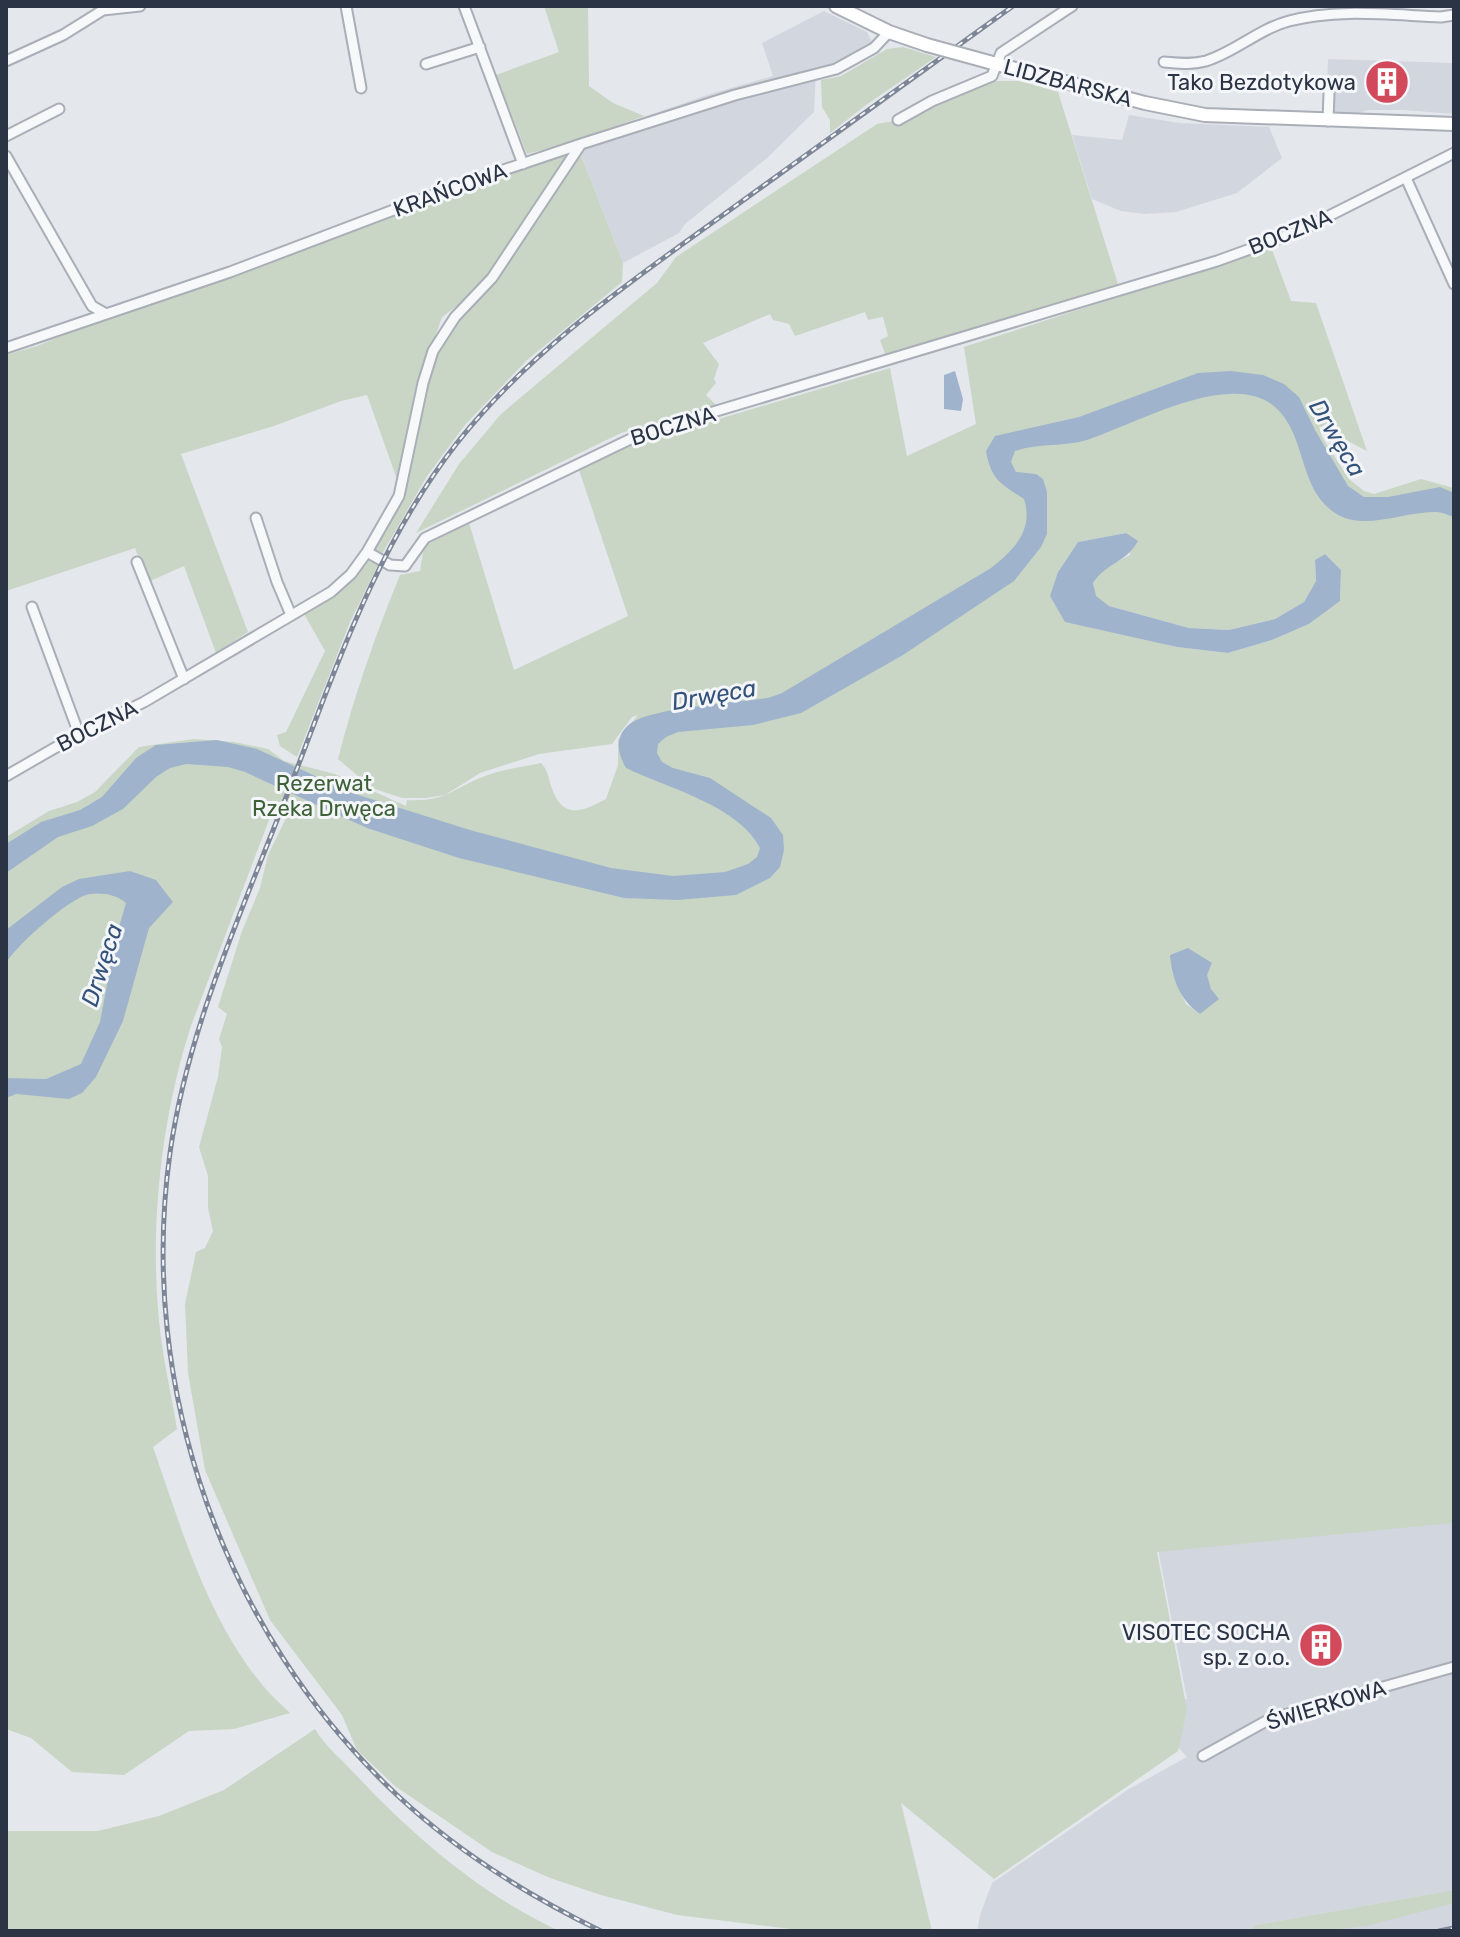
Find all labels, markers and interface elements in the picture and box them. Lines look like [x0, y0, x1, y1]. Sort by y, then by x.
street label: LIDZBARSKA [1001, 53, 1135, 113]
building icon: Tako Bezdotykowa [1363, 58, 1411, 106]
place label: Tako Bezdotykowa [1167, 69, 1356, 96]
street label: KRAŃCOWA [390, 157, 511, 223]
street label: BOCZNA [1244, 203, 1336, 261]
water label: Drwęca [1303, 394, 1371, 482]
street label: BOCZNA [627, 400, 719, 452]
water label: Drwęca [670, 674, 758, 716]
street label: BOCZNA [52, 694, 142, 758]
park label: Rezerwat Rzeka Drwęca [252, 770, 396, 822]
water label: Drwęca [75, 920, 129, 1010]
place label: VISOTEC SOCHA sp. z o.o. [1122, 1619, 1290, 1671]
building icon: VISOTEC SOCHA sp. z o.o. [1297, 1621, 1345, 1669]
street label: ŚWIERKOWA [1263, 1674, 1389, 1736]

